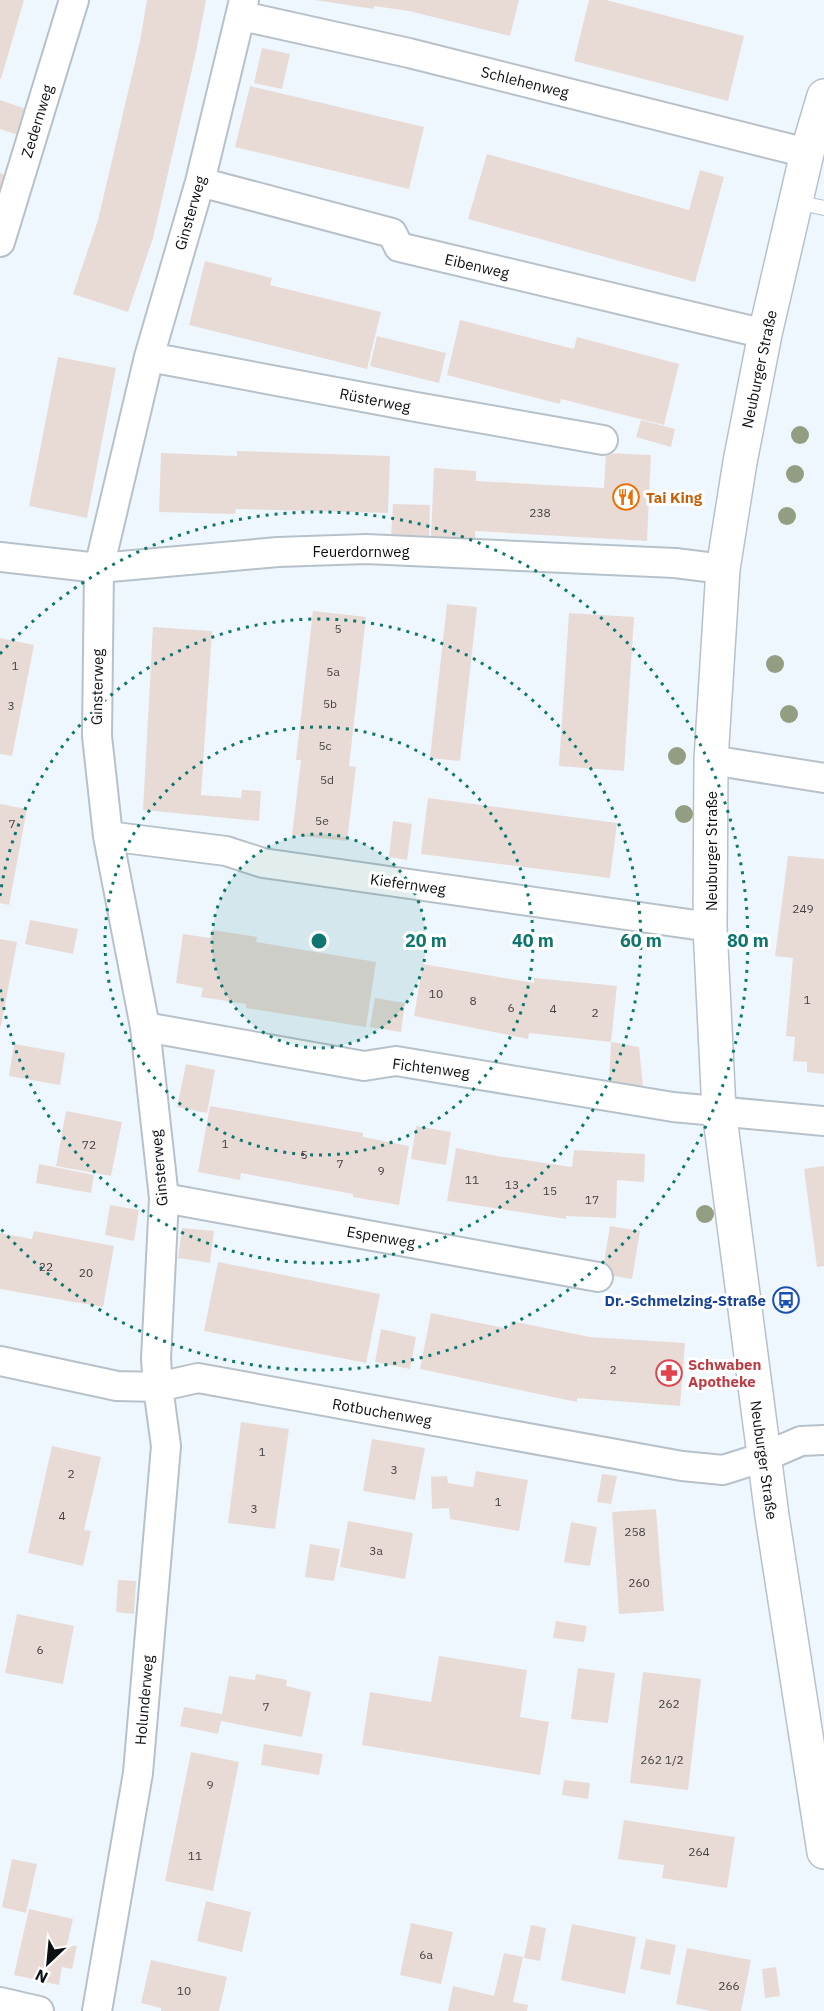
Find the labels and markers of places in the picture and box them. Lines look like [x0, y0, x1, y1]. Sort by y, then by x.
restaurant icon: Tai King [611, 482, 641, 512]
place label: Tai King [646, 488, 703, 507]
centre of rings [309, 931, 329, 951]
bus stop icon: Dr.-Schmelzing-Straße [771, 1285, 801, 1315]
place label: Dr.-Schmelzing-Straße [604, 1291, 766, 1310]
place label: Schwaben Apotheke [688, 1355, 761, 1391]
pharmacy icon: Schwaben Apotheke [654, 1358, 684, 1388]

